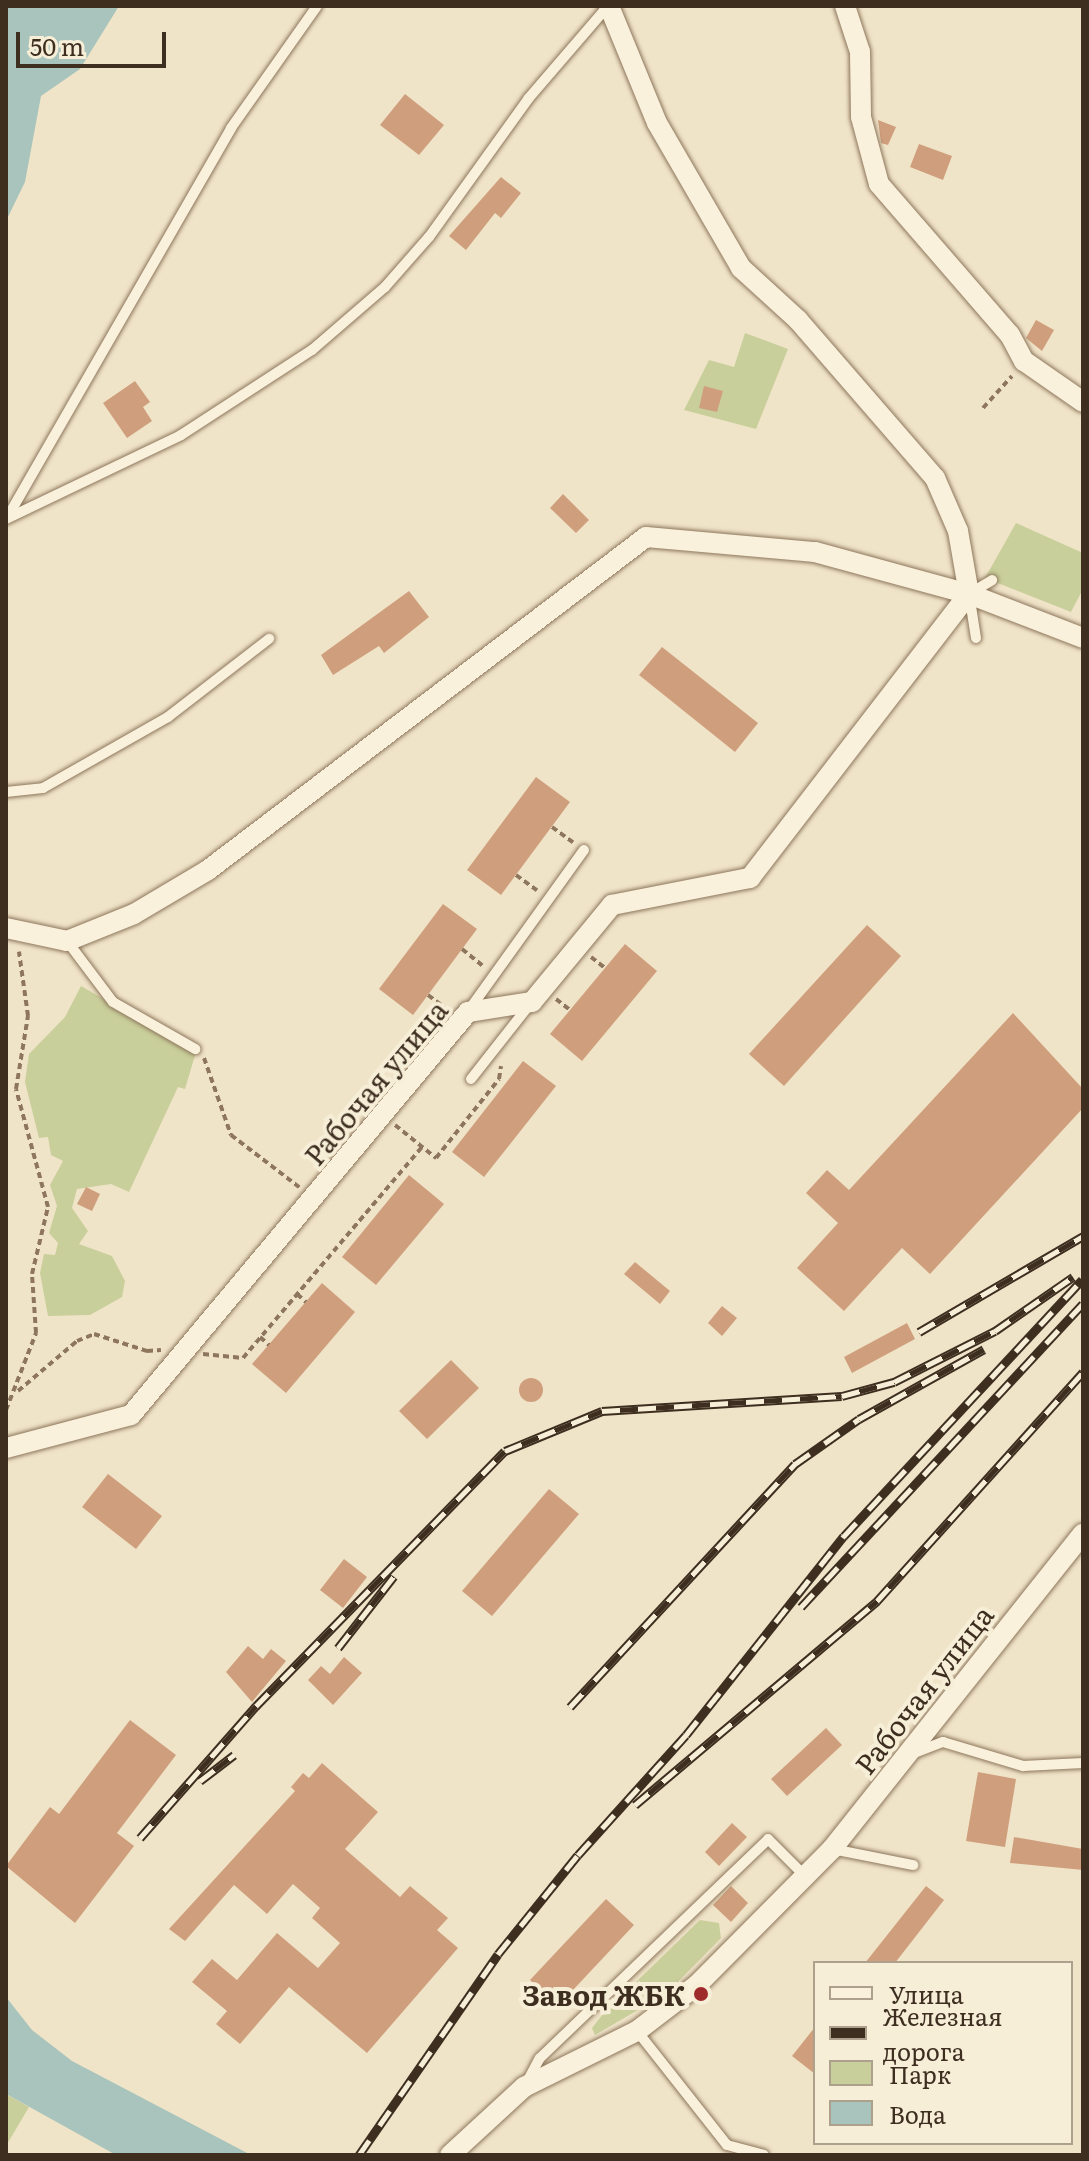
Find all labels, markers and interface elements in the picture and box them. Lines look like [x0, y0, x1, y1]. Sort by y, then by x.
scale bar [20, 16, 170, 66]
text: 50 m [30, 28, 84, 63]
street label: Рабочая улица [296, 993, 454, 1171]
street label: Рабочая улица [847, 1598, 999, 1780]
legend [813, 1961, 1073, 2145]
text: Улица [889, 1976, 964, 2011]
place label: Завод ЖБК [522, 1977, 685, 2011]
marker: Завод ЖБК [692, 1985, 710, 2003]
text: Железная дорога [883, 1998, 1002, 2068]
text: Парк [889, 2056, 951, 2091]
text: Вода [889, 2096, 946, 2131]

